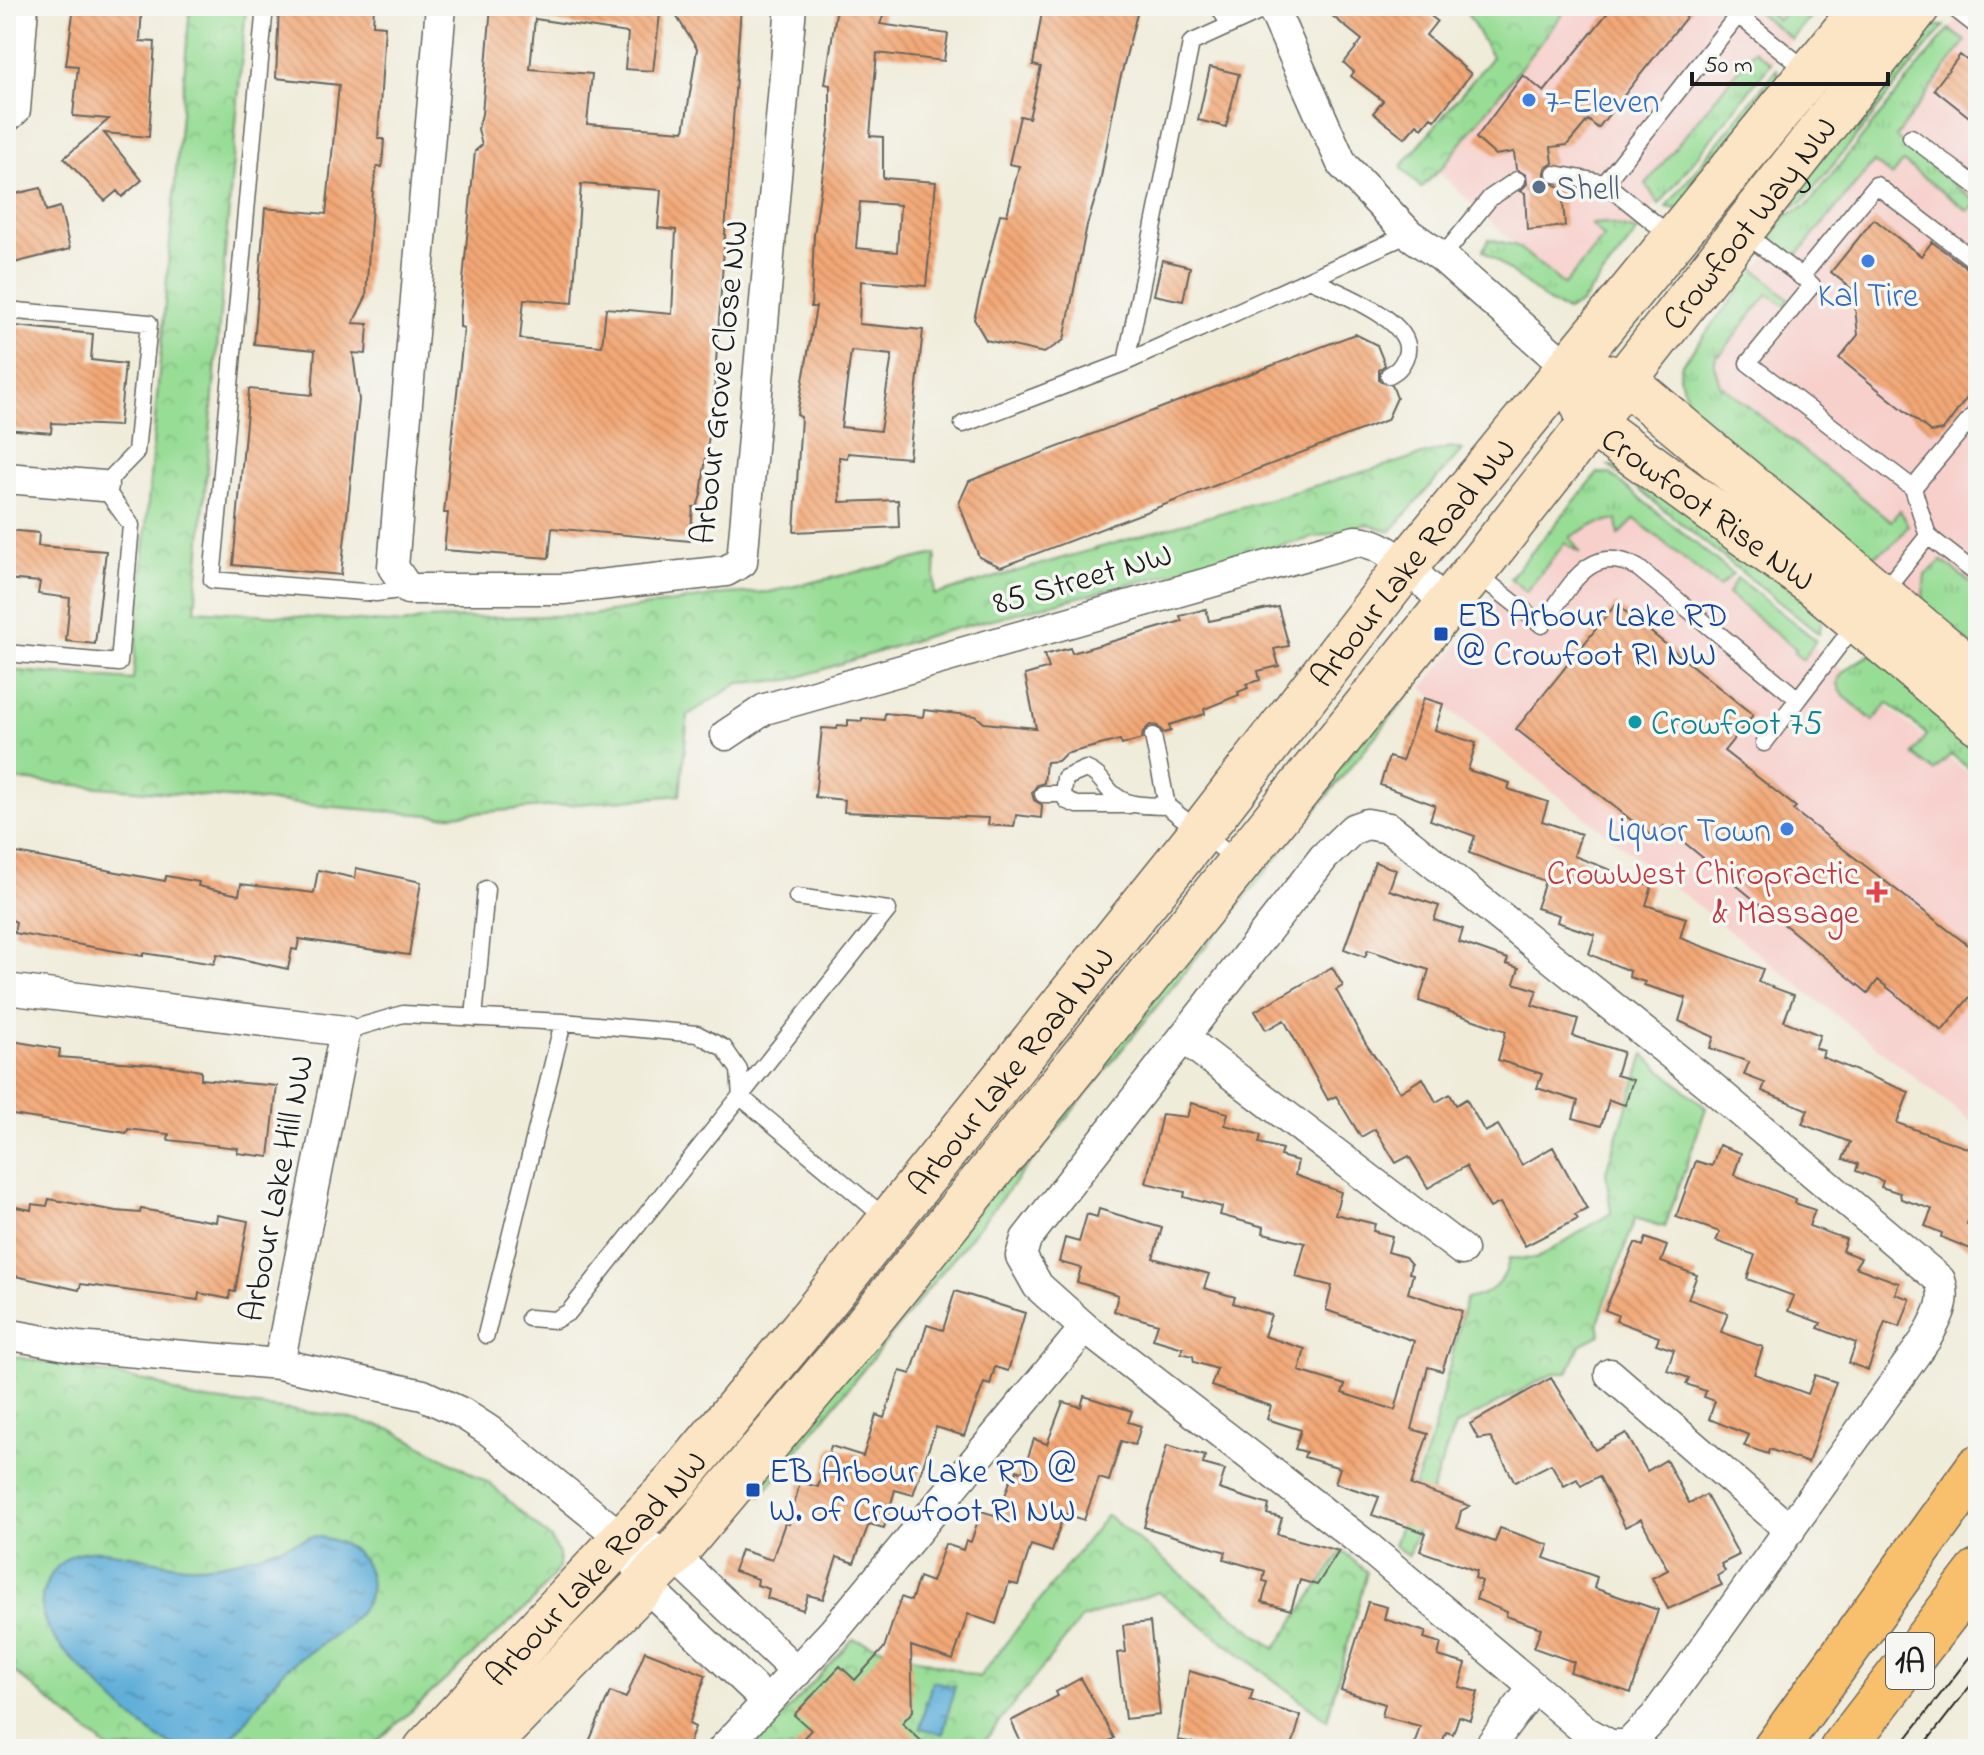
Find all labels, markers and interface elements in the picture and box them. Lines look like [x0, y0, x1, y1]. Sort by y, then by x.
scale bar [1692, 36, 1888, 86]
text: 50 m [1704, 49, 1753, 84]
place label: 7-Eleven [1545, 79, 1659, 129]
marker: 7-Eleven [1520, 91, 1538, 109]
street label: Crowfoot Way NW [1652, 107, 1851, 342]
place label: Shell [1555, 166, 1620, 216]
marker: Shell [1530, 178, 1548, 196]
street label: Arbour Grove Close NW [680, 218, 764, 547]
marker: Kal Tire [1859, 252, 1877, 270]
place label: Kal Tire [1818, 273, 1919, 323]
street label: Crowfoot Rise NW [1589, 417, 1824, 606]
street label: Arbour Lake Road NW [1300, 429, 1530, 700]
street label: 85 Street NW [988, 531, 1179, 630]
place label: EB Arbour Lake RD @ Crowfoot RI NW [1457, 593, 1728, 682]
marker: EB Arbour Lake RD @ Crowfoot RI NW [1432, 625, 1450, 643]
place label: Crowfoot 75 [1651, 701, 1823, 751]
marker: Crowfoot 75 [1626, 713, 1644, 731]
place label: Liquor Town [1607, 808, 1771, 858]
marker: Liquor Town [1778, 820, 1796, 838]
place label: CrowWest Chiropractic & Massage [1547, 851, 1860, 940]
marker: CrowWest Chiropractic & Massage [1866, 881, 1888, 903]
street label: Arbour Lake Road NW [898, 937, 1129, 1208]
street label: Arbour Lake Hill NW [229, 1051, 329, 1326]
street label: Arbour Lake Road NW [475, 1441, 721, 1700]
place label: EB Arbour Lake RD @ W. of Crowfoot RI NW [769, 1449, 1076, 1538]
marker: EB Arbour Lake RD @ W. of Crowfoot RI NW [744, 1481, 762, 1499]
road number: 1A [1886, 1633, 1934, 1689]

